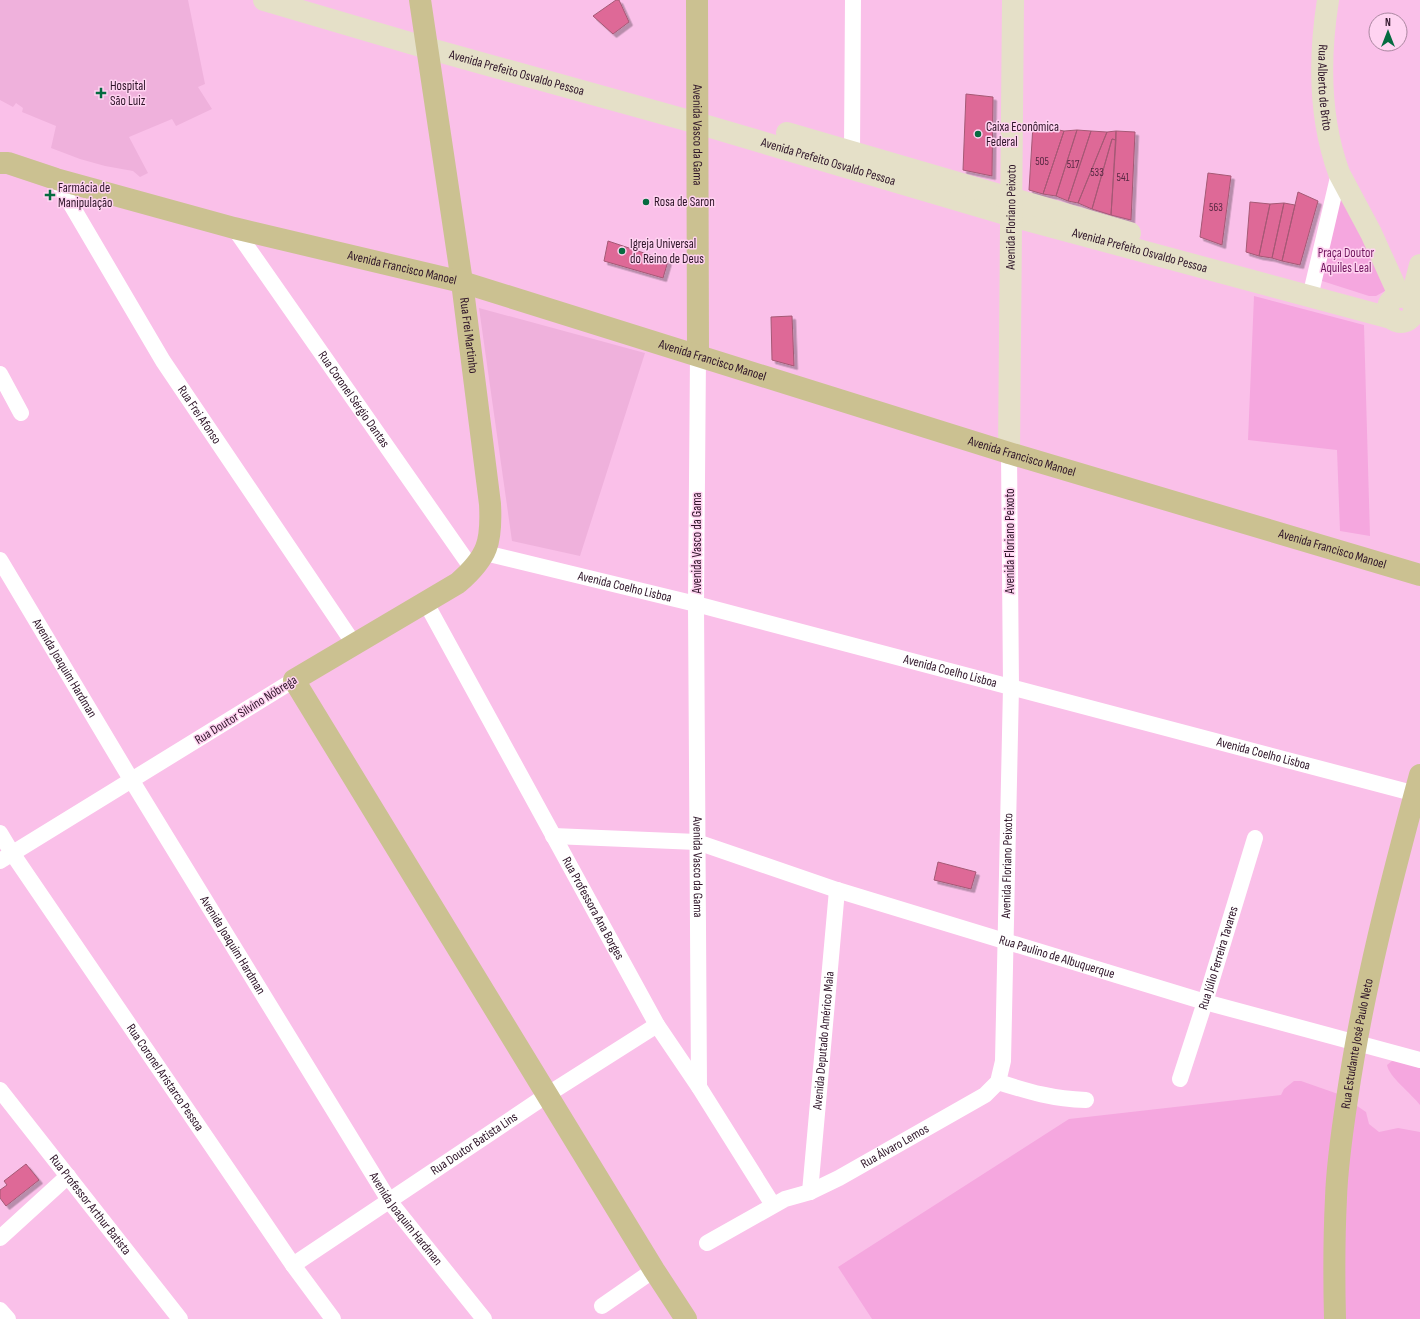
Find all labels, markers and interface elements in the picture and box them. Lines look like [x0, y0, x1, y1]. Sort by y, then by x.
north arrow [1368, 12, 1408, 52]
text: N [1385, 16, 1391, 29]
street label: Rua Alberto de Brito [1314, 44, 1335, 132]
street label: Avenida Prefeito Osvaldo Pessoa [446, 46, 586, 99]
place label: Hospital São Luiz [110, 78, 146, 109]
street label: Avenida Vasco da Gama [689, 83, 706, 186]
marker: Hospital São Luiz [95, 87, 107, 99]
place label: Caixa Econômica Federal [986, 119, 1059, 150]
marker: Caixa Econômica Federal [973, 129, 983, 139]
street label: Avenida Prefeito Osvaldo Pessoa [758, 134, 897, 189]
house number: 505 [1035, 155, 1049, 168]
house number: 517 [1067, 158, 1080, 171]
street label: Avenida Floriano Peixoto [1003, 164, 1020, 271]
house number: 533 [1090, 166, 1104, 179]
house number: 541 [1117, 171, 1130, 184]
place label: Farmácia de Manipulação [58, 180, 112, 211]
marker: Farmácia de Manipulação [45, 190, 55, 200]
place label: Rosa de Saron [654, 194, 715, 210]
marker: Rosa de Saron [641, 197, 651, 207]
house number: 563 [1209, 201, 1223, 214]
street label: Avenida Prefeito Osvaldo Pessoa [1069, 224, 1209, 276]
place label: Igreja Universal do Reino de Deus [630, 236, 704, 267]
park label: Praça Doutor Aquiles Leal [1318, 245, 1374, 276]
marker: Igreja Universal do Reino de Deus [617, 246, 627, 256]
street label: Avenida Francisco Manoel [345, 247, 458, 288]
street label: Rua Frei Martinho [456, 297, 481, 374]
street label: Avenida Francisco Manoel [656, 336, 768, 385]
street label: Rua Coronel Sérgio Dantas [314, 348, 393, 451]
street label: Rua Frei Afonso [174, 383, 225, 447]
street label: Avenida Francisco Manoel [965, 432, 1078, 480]
street label: Avenida Floriano Peixoto [1002, 488, 1018, 595]
street label: Avenida Vasco da Gama [689, 492, 705, 595]
street label: Avenida Francisco Manoel [1276, 525, 1388, 573]
street label: Avenida Coelho Lisboa [575, 568, 674, 606]
street label: Avenida Joaquim Hardman [28, 615, 100, 721]
street label: Avenida Coelho Lisboa [901, 651, 999, 691]
street label: Rua Doutor Silvino Nóbrega [192, 672, 300, 748]
street label: Avenida Coelho Lisboa [1214, 733, 1312, 774]
street label: Avenida Floriano Peixoto [998, 813, 1016, 920]
street label: Avenida Vasco da Gama [689, 815, 706, 918]
street label: Rua Professora Ana Borges [558, 854, 628, 963]
street label: Avenida Joaquim Hardman [196, 892, 269, 997]
street label: Rua Júlio Ferreira Tavares [1195, 904, 1242, 1012]
street label: Rua Paulino de Albuquerque [997, 932, 1117, 982]
street label: Avenida Deputado Américo Maia [809, 971, 838, 1111]
street label: Rua Estudante José Paulo Neto [1338, 977, 1377, 1110]
street label: Rua Coronel Aristarco Pessoa [123, 1021, 207, 1134]
street label: Rua Doutor Batista Lins [428, 1109, 521, 1179]
street label: Rua Álvaro Lemos [858, 1120, 932, 1172]
street label: Rua Professor Arthur Batista [46, 1151, 135, 1258]
street label: Avenida Joaquim Hardman [365, 1168, 446, 1269]

